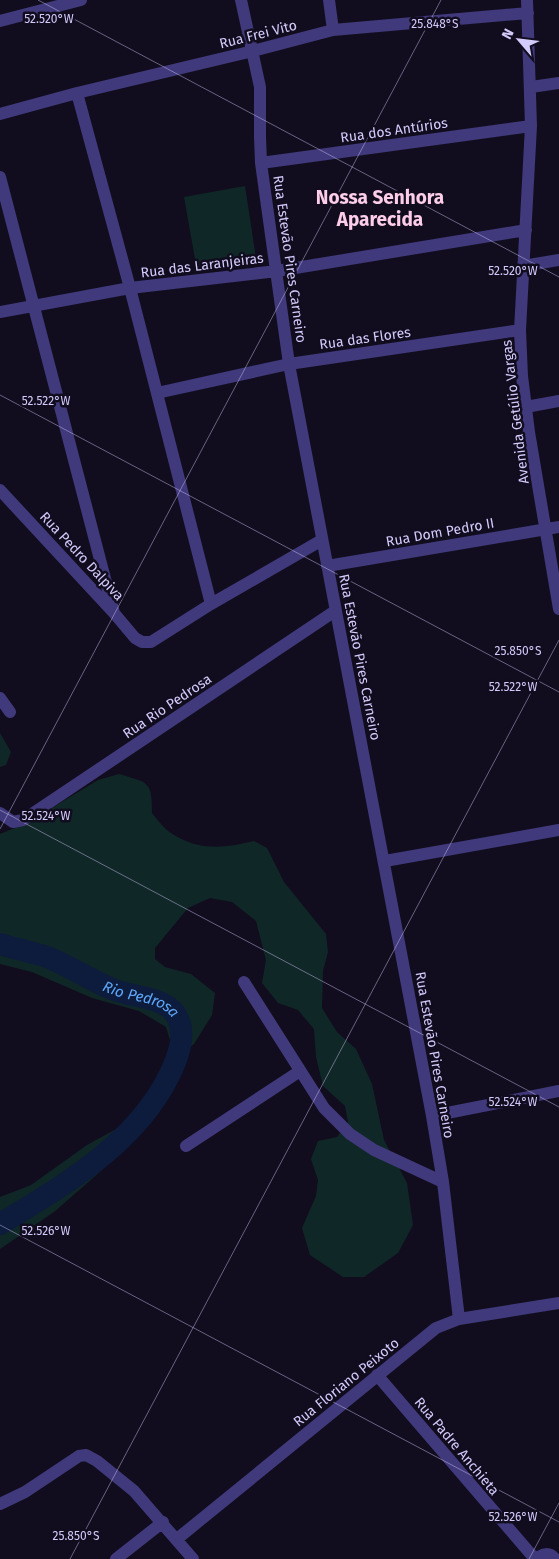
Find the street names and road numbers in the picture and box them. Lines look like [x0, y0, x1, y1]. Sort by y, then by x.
street label: Rua Frei Vito [218, 17, 299, 52]
street label: Rua dos Antúrios [339, 114, 449, 146]
street label: Rua Estevão Pires Carneiro [269, 174, 310, 344]
street label: Rua das Laranjeiras [140, 249, 265, 281]
street label: Rua das Flores [318, 324, 412, 353]
street label: Avenida Getúlio Vargas [498, 338, 533, 485]
street label: Rua Pedro Dalpiva [36, 508, 127, 604]
street label: Rua Dom Pedro II [385, 515, 496, 550]
street label: Rua Estevão Pires Carneiro [335, 572, 384, 742]
street label: Rua Rio Pedrosa [120, 671, 215, 742]
street label: Rua Estevão Pires Carneiro [411, 970, 458, 1140]
street label: Rua Floriano Peixoto [290, 1335, 403, 1430]
street label: Rua Padre Anchieta [411, 1394, 503, 1499]

